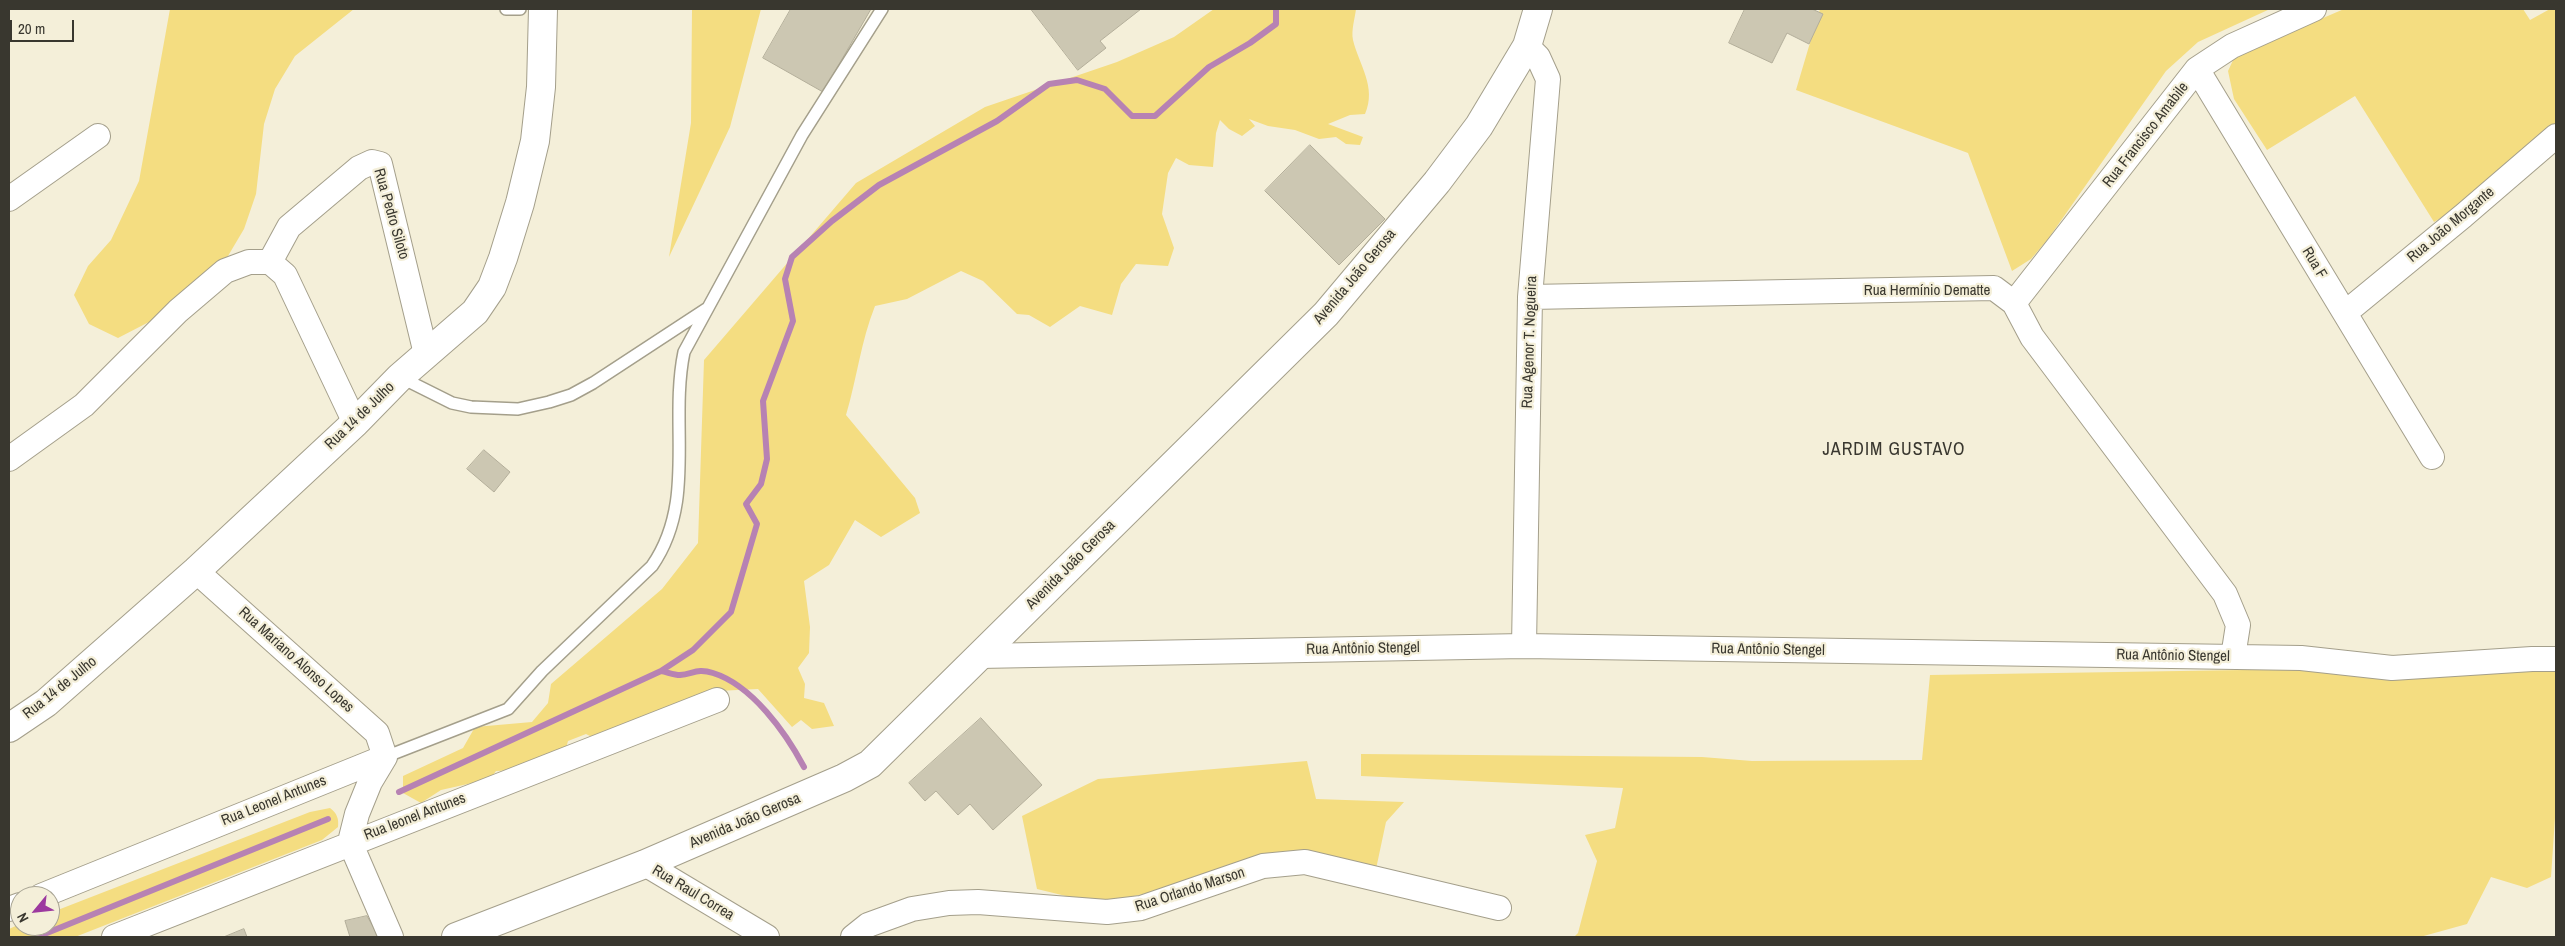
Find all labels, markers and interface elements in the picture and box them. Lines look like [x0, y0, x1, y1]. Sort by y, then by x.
scale bar [12, 10, 76, 42]
text: 20 m [18, 18, 45, 39]
street label: Rua Francisco Amabile [2099, 79, 2193, 191]
street label: Rua Pedro Siloto [369, 166, 413, 262]
street label: Rua João Morgante [2404, 183, 2498, 267]
street label: Avenida João Gerosa [1310, 226, 1400, 328]
street label: Rua F [2298, 244, 2330, 282]
street label: Rua Agenor T. Nogueira [1519, 275, 1541, 409]
street label: Rua Hermínio Dematte [1864, 282, 1990, 300]
street label: Rua 14 de Julho [322, 378, 398, 454]
district label: JARDIM GUSTAVO [1821, 439, 1967, 461]
street label: Avenida João Gerosa [1023, 517, 1119, 613]
street label: Rua Mariano Alonso Lopes [235, 603, 357, 717]
street label: Rua Antônio Stengel [1306, 639, 1420, 659]
street label: Rua Antônio Stengel [1711, 640, 1825, 660]
street label: Rua Antônio Stengel [2116, 646, 2230, 666]
street label: Rua 14 de Julho [20, 653, 100, 723]
street label: Rua Leonel Antunes [219, 772, 329, 830]
street label: Rua leonel Antunes [362, 789, 468, 845]
street label: Avenida João Gerosa [687, 790, 803, 852]
street label: Rua Raul Correa [649, 862, 737, 924]
street label: Rua Orlando Marson [1133, 864, 1247, 916]
north arrow [10, 886, 60, 936]
text: N [13, 910, 33, 925]

